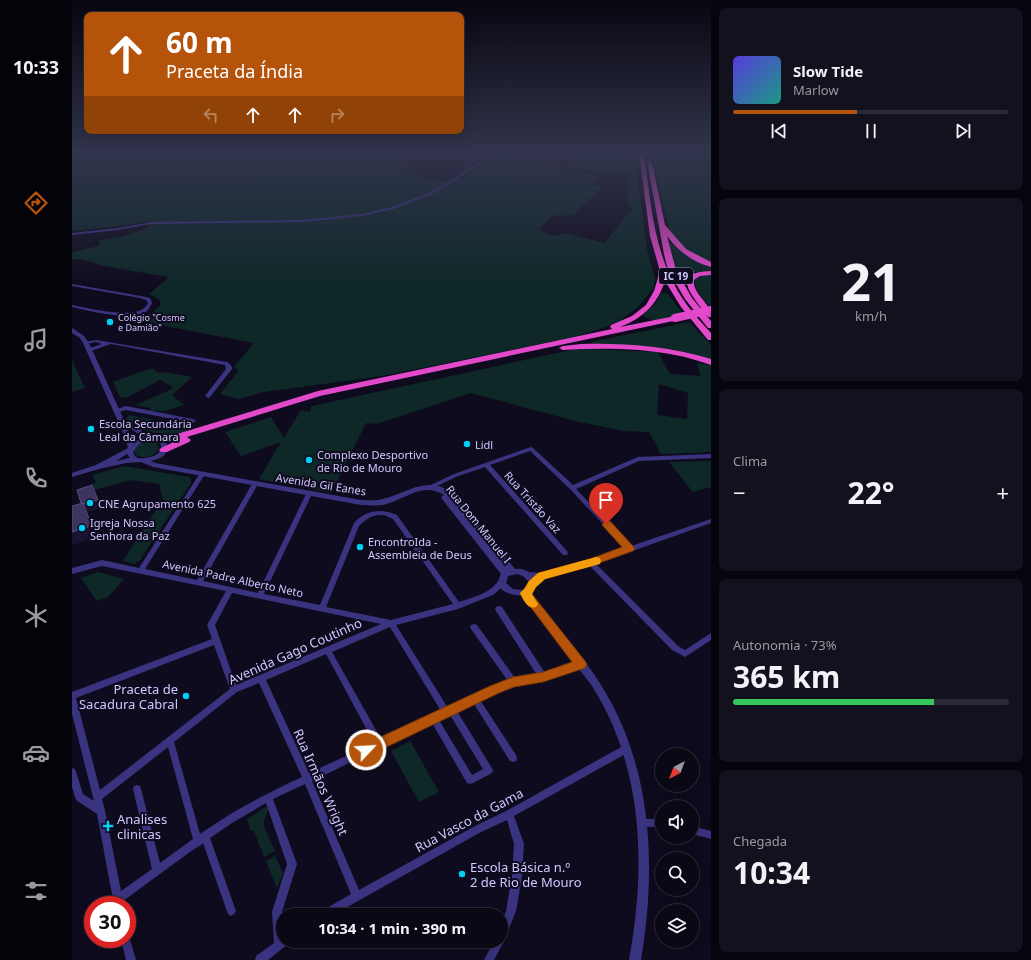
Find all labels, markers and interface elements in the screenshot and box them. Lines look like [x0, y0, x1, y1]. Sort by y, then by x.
text: 60 m [166, 23, 233, 61]
icon: ahead [100, 28, 152, 80]
text: 10:33 [13, 55, 59, 79]
text: Praceta da Índia [166, 59, 303, 83]
text: Slow Tide [793, 61, 863, 81]
text: Marlow [793, 81, 839, 99]
icon: left [200, 104, 222, 126]
icon: ahead [242, 104, 264, 126]
icon: ahead [284, 104, 306, 126]
icon: right [326, 104, 348, 126]
icon: previous [768, 120, 790, 142]
icon: pause [860, 120, 882, 142]
icon: next [952, 120, 974, 142]
icon: directions [22, 189, 50, 217]
text: 21 [841, 245, 901, 316]
road number: IC 19 [659, 268, 693, 284]
text: km/h [855, 307, 887, 325]
place label: Colégio "Cosme e Damião" [118, 311, 185, 334]
marker: Colégio "Cosme e Damião" [105, 317, 115, 327]
icon: music [22, 326, 50, 354]
place label: Escola Secundária Leal da Câmara [99, 416, 192, 444]
marker: Escola Secundária Leal da Câmara [86, 424, 96, 434]
place label: Lidl [475, 437, 493, 452]
marker: Lidl [462, 439, 472, 449]
place label: Complexo Desportivo de Rio de Mouro [317, 447, 428, 475]
text: Clima [733, 452, 767, 470]
marker: Complexo Desportivo de Rio de Mouro [304, 455, 314, 465]
icon: phone [22, 464, 50, 492]
street label: Rua Tristão Vaz [501, 468, 565, 536]
street label: Avenida Gil Eanes [275, 469, 367, 499]
text: 22° [847, 472, 895, 513]
text: − [733, 477, 746, 507]
text: + [996, 477, 1009, 507]
street label: Rua Dom Manuel I [443, 482, 515, 566]
pin [589, 483, 623, 524]
icon: arrive [595, 489, 617, 511]
place label: CNE Agrupamento 625 [98, 496, 216, 511]
marker: CNE Agrupamento 625 [85, 498, 95, 508]
place label: Igreja Nossa Senhora da Paz [90, 515, 170, 543]
marker: Igreja Nossa Senhora da Paz [77, 523, 87, 533]
place label: EncontroIda - Assembleia de Deus [368, 534, 472, 562]
marker: EncontroIda - Assembleia de Deus [355, 542, 365, 552]
street label: Avenida Padre Alberto Neto [161, 556, 305, 600]
icon: climate [22, 602, 50, 630]
street label: Avenida Gago Coutinho [225, 613, 365, 689]
text: Autonomia · 73% [733, 636, 837, 654]
text: 365 km [733, 656, 840, 697]
place label: Praceta de Sacadura Cabral [79, 680, 178, 713]
marker: Praceta de Sacadura Cabral [181, 691, 191, 701]
street label: Rua Irmãos Wright [289, 726, 353, 838]
position arrow [345, 729, 387, 771]
icon: car [22, 739, 50, 767]
north arrow [655, 748, 699, 792]
map controls [655, 748, 699, 948]
street label: Rua Vasco da Gama [412, 784, 526, 856]
button: sound [655, 800, 699, 844]
place label: Analises clinicas [117, 810, 167, 843]
marker: Analises clinicas [102, 820, 114, 832]
text: Chegada [733, 832, 787, 850]
button: search [655, 852, 699, 896]
text: 10:34 [733, 852, 810, 893]
place label: Escola Básica n.º 2 de Rio de Mouro [470, 858, 582, 891]
marker: Escola Básica n.º 2 de Rio de Mouro [457, 869, 467, 879]
icon: filters [22, 877, 50, 905]
speed limit sign: 30 [84, 896, 136, 948]
button: layers [655, 904, 699, 948]
text: 10:34 · 1 min · 390 m [318, 918, 466, 938]

